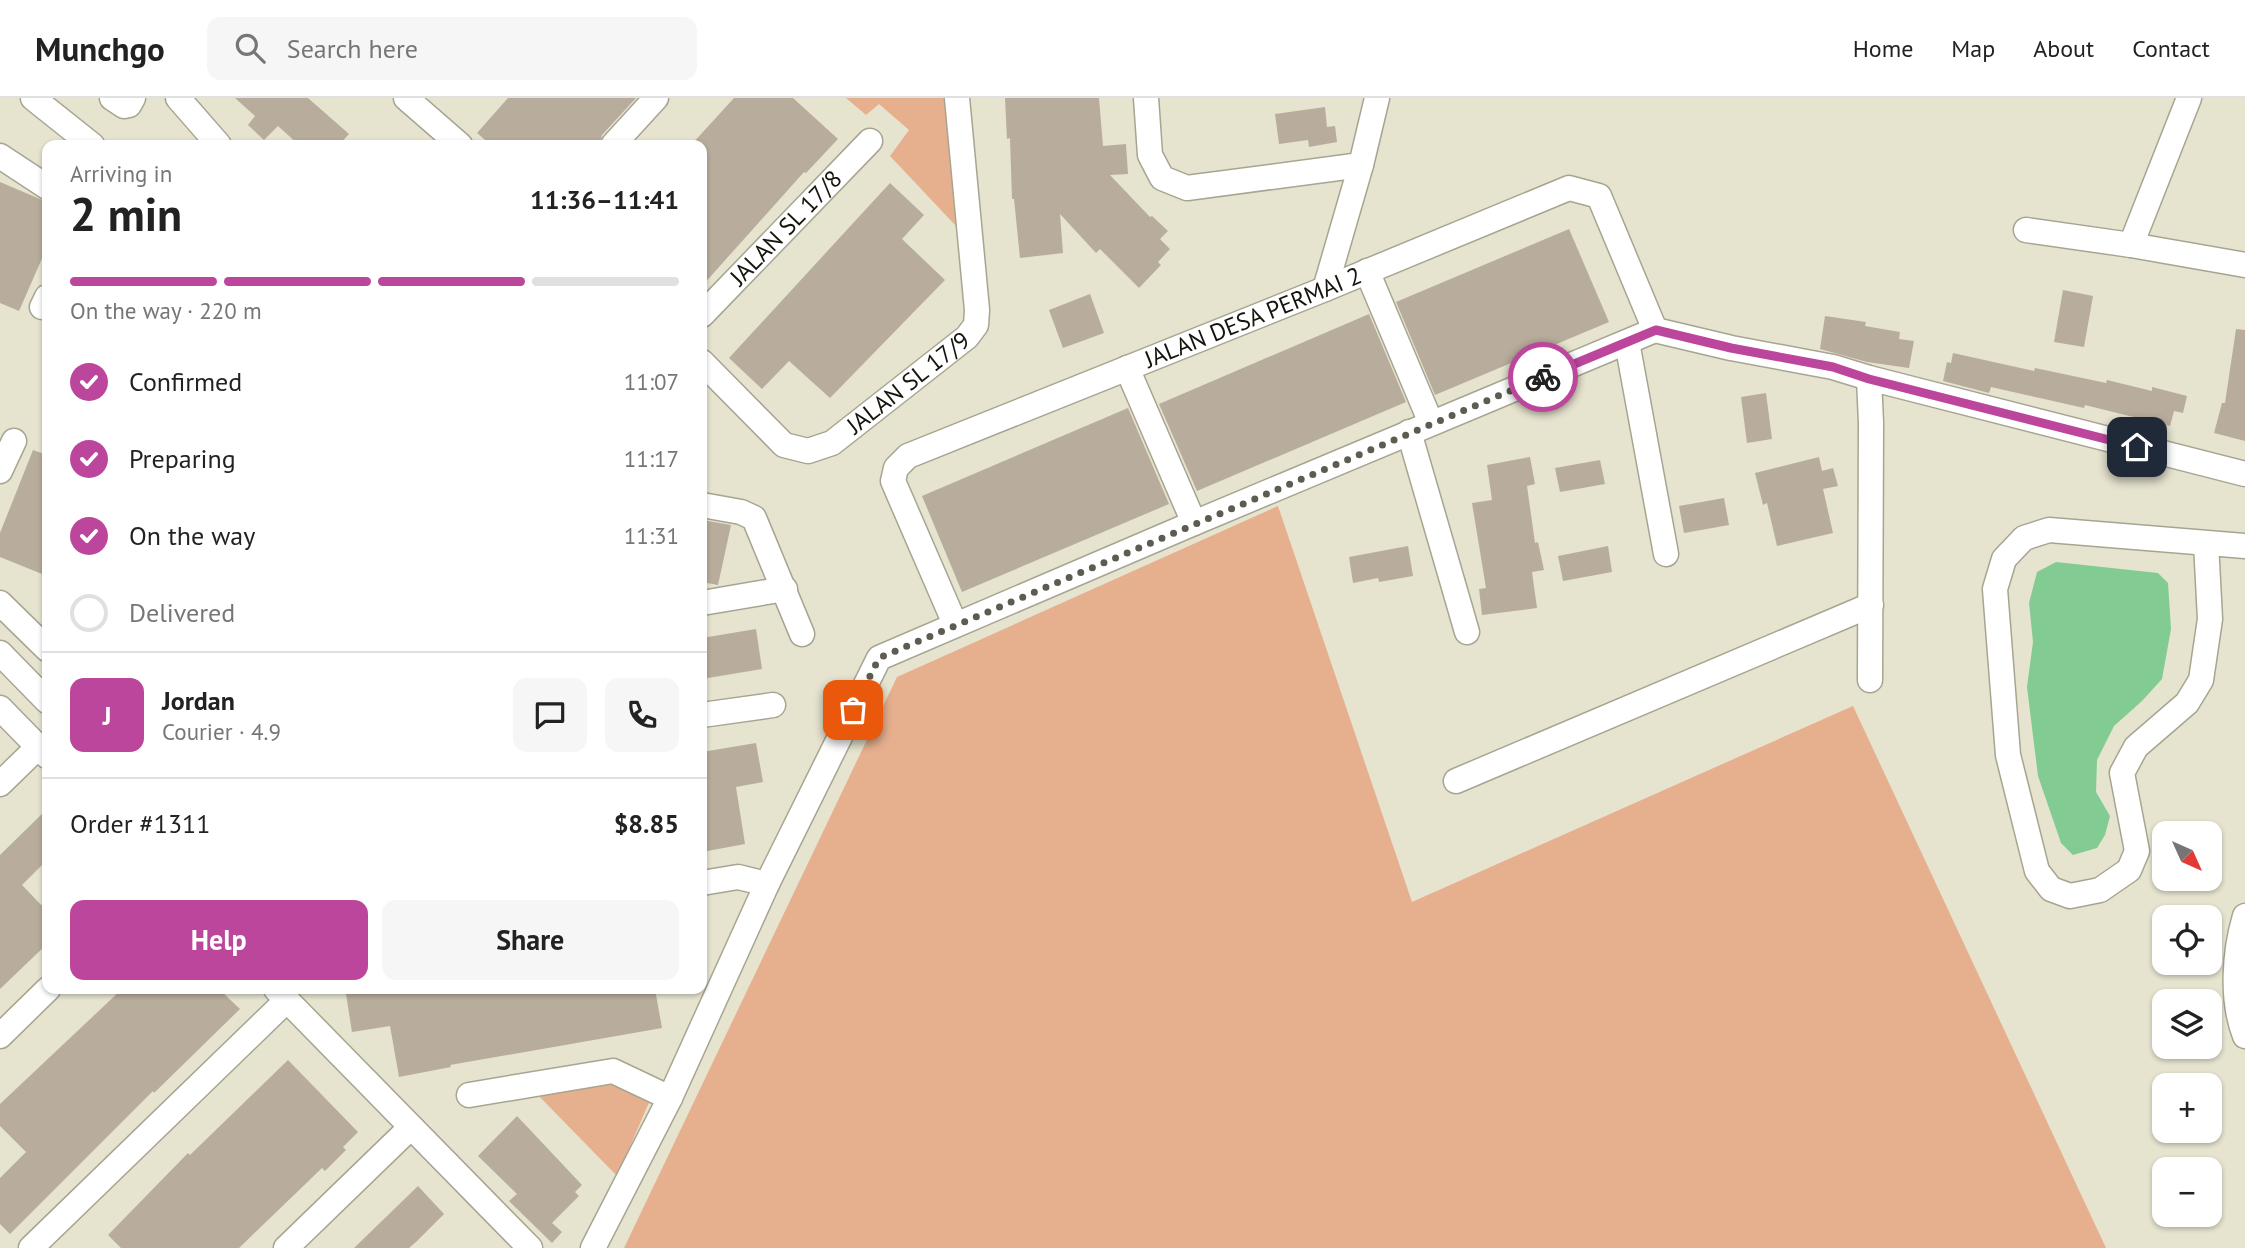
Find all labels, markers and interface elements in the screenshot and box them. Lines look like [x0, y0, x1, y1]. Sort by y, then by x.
search box [207, 17, 697, 80]
text: Munchgo [35, 27, 165, 70]
icon: search [231, 29, 269, 67]
text: Search here [287, 32, 418, 65]
text: Home [1853, 33, 1913, 64]
text: Map [1951, 33, 1995, 64]
text: About [2033, 33, 2094, 64]
text: Contact [2132, 33, 2210, 64]
text: Arriving in [70, 159, 172, 188]
street label: JALAN SL 17/8 [722, 163, 848, 293]
text: 11:36–11:41 [530, 183, 679, 216]
text: 2 min [70, 184, 182, 244]
street label: JALAN DESA PERMAI 2 [1139, 260, 1366, 375]
text: On the way · 220 m [70, 296, 262, 325]
street label: JALAN SL 17/9 [839, 324, 976, 441]
courier [1508, 342, 1578, 412]
icon: bike [1524, 358, 1562, 396]
icon: check [70, 363, 108, 401]
text: Confirmed [129, 365, 242, 398]
text: 11:07 [624, 367, 679, 396]
pin [2107, 417, 2167, 477]
icon: home [2118, 428, 2156, 466]
icon: check [70, 440, 108, 478]
text: Preparing [129, 442, 236, 475]
text: 11:17 [624, 444, 679, 473]
icon: check [70, 517, 108, 555]
text: On the way [129, 519, 255, 552]
text: 11:31 [624, 521, 679, 550]
text: Delivered [129, 596, 235, 629]
button: chat [513, 678, 587, 752]
button: phone [605, 678, 679, 752]
pin [823, 680, 883, 740]
text: Jordan [162, 684, 235, 717]
icon: bag [834, 691, 872, 729]
text: J [103, 699, 111, 732]
text: Courier · 4.9 [162, 717, 281, 746]
text: Order #1311 [70, 807, 210, 840]
text: $8.85 [614, 807, 679, 840]
north arrow [2152, 821, 2222, 891]
map controls [2152, 821, 2222, 1227]
button: Help [70, 900, 368, 980]
button: Share [382, 900, 679, 980]
button: locate [2152, 905, 2222, 975]
button: layers [2152, 989, 2222, 1059]
button: + [2152, 1073, 2222, 1143]
button: − [2152, 1157, 2222, 1227]

